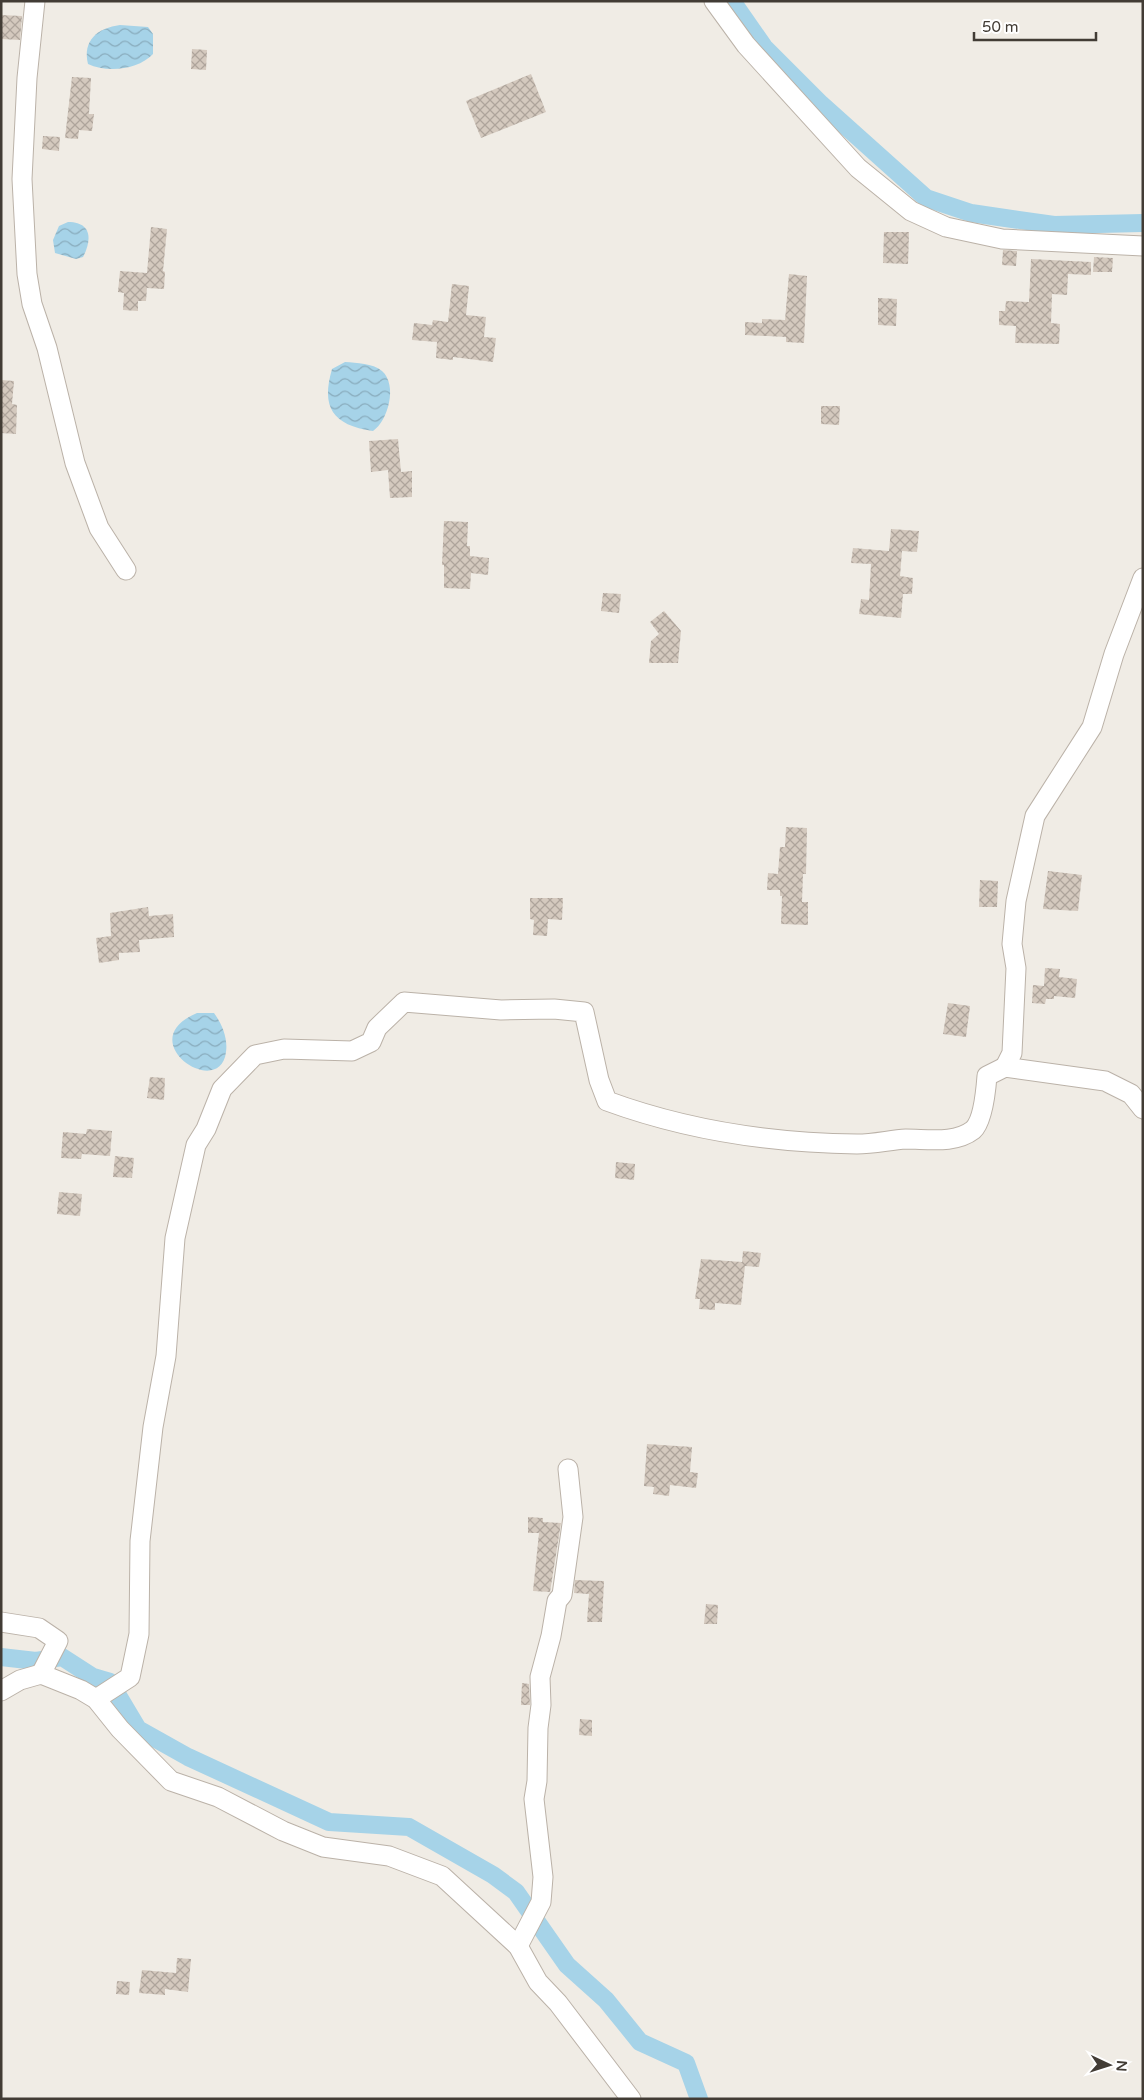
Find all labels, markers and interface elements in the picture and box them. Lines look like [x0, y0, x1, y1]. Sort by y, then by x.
scale bar [974, 10, 1096, 42]
text: 50 m [982, 18, 1019, 36]
north arrow [1084, 2040, 1134, 2090]
text: N [1113, 2060, 1130, 2072]

